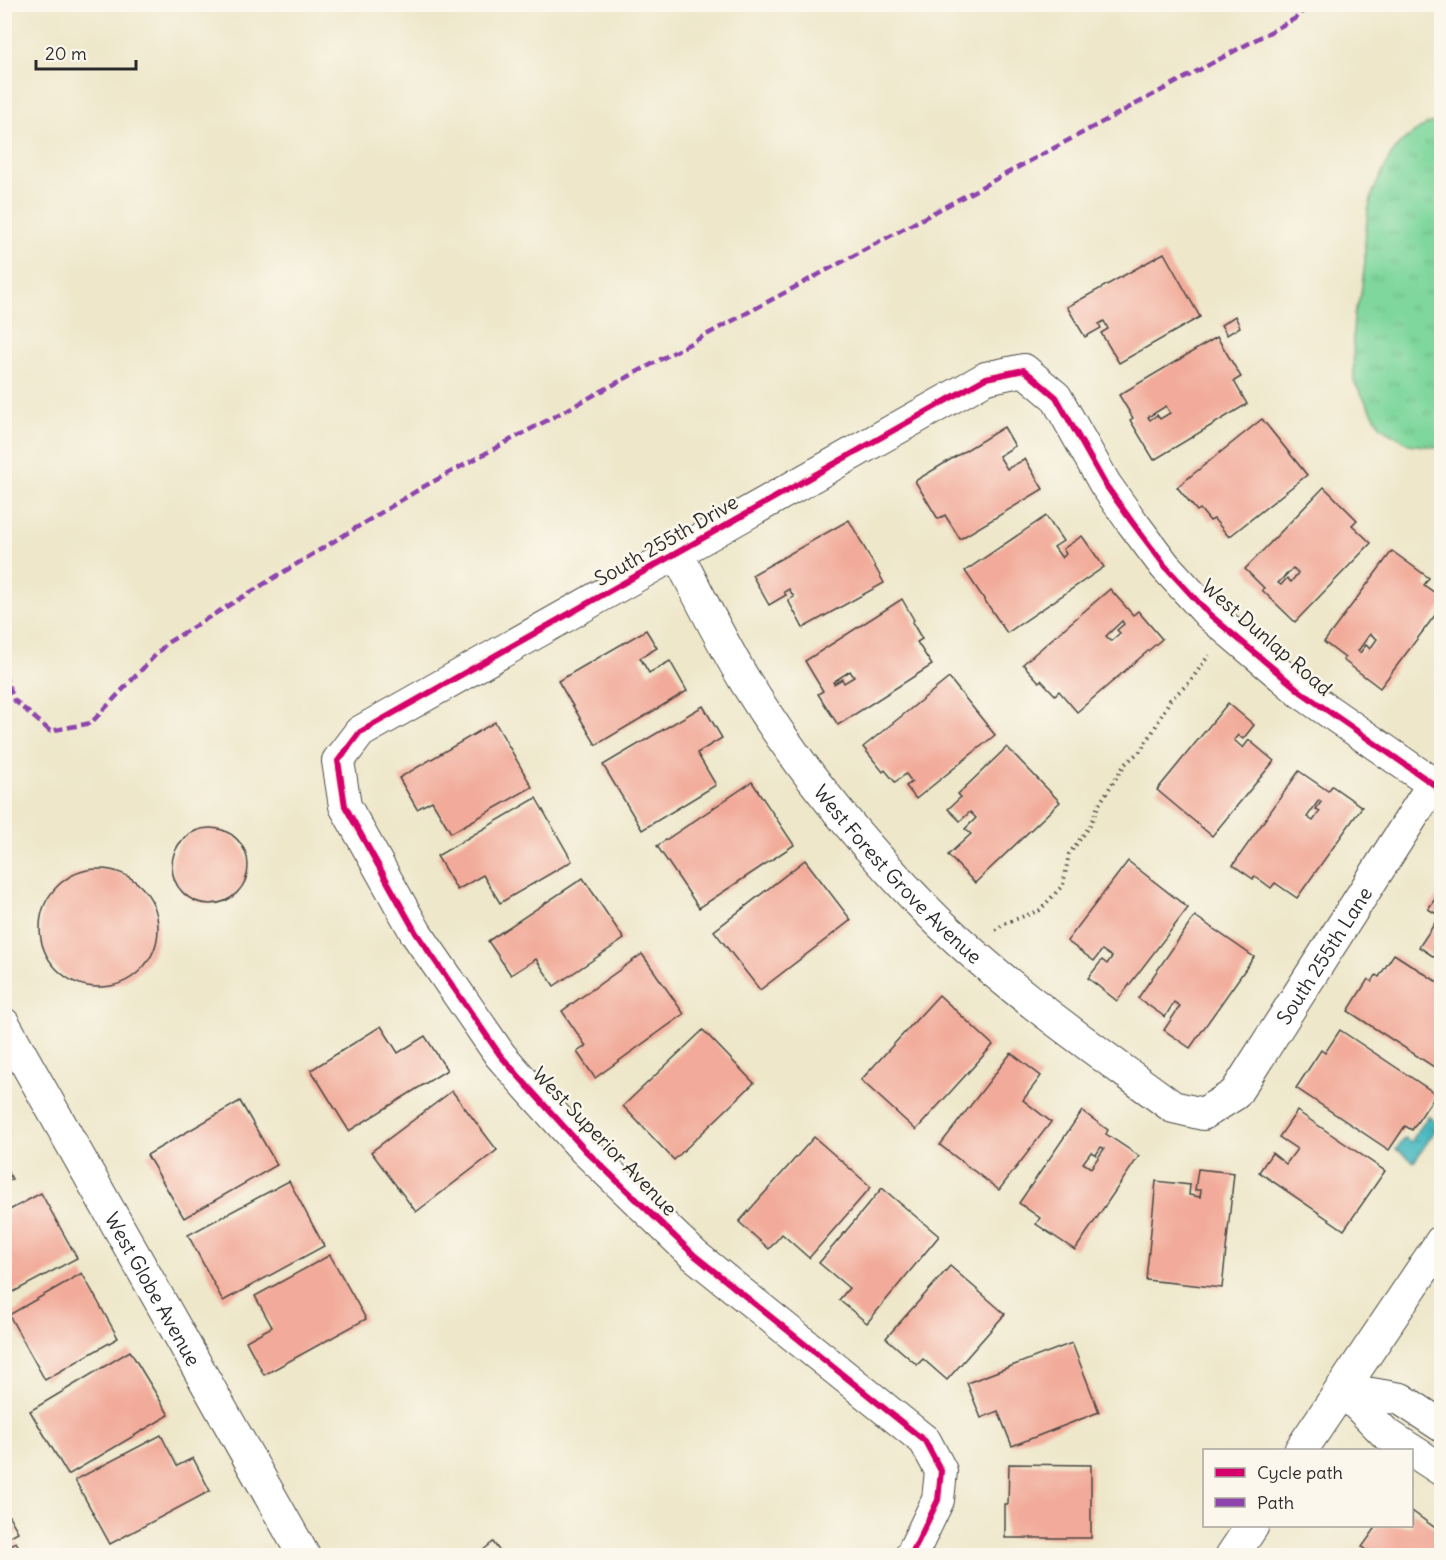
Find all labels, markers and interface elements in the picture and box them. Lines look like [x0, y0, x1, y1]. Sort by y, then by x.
scale bar [36, 33, 136, 71]
text: 20 m [45, 42, 87, 65]
street label: South 255th Drive [590, 489, 742, 591]
street label: West Dunlap Road [1196, 573, 1338, 701]
street label: West Forest Grove Avenue [809, 779, 987, 968]
street label: South 255th Lane [1270, 882, 1377, 1029]
street label: West Superior Avenue [527, 1061, 683, 1221]
street label: West Globe Avenue [100, 1207, 207, 1370]
legend [1203, 1449, 1413, 1527]
text: Cycle path [1257, 1461, 1343, 1484]
text: Path [1257, 1491, 1294, 1514]

